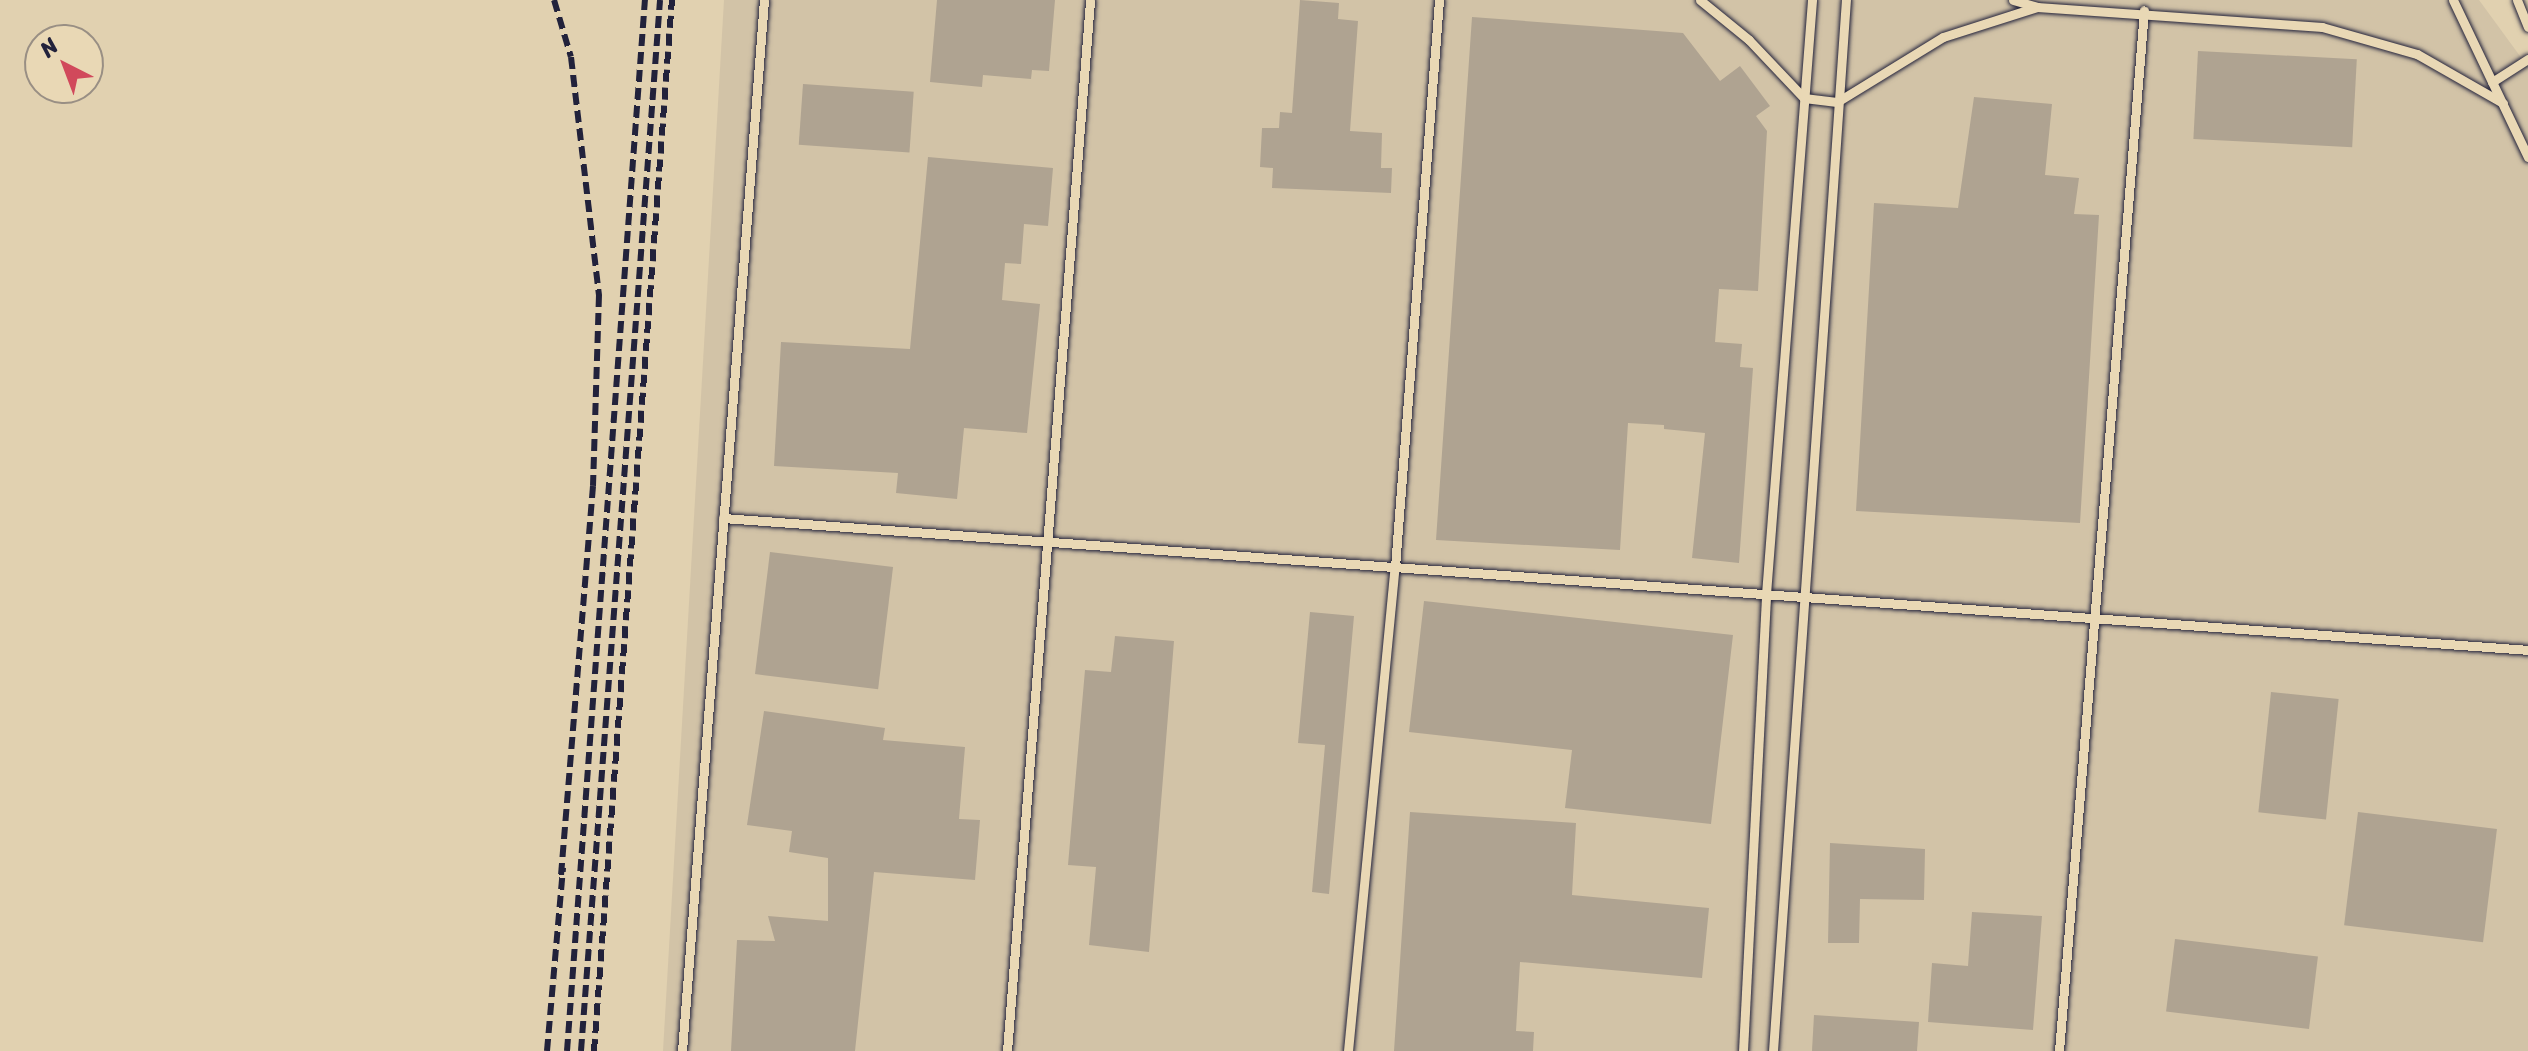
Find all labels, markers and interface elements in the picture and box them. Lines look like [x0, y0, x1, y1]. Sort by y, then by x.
north arrow [24, 24, 104, 104]
text: N [30, 28, 68, 67]

